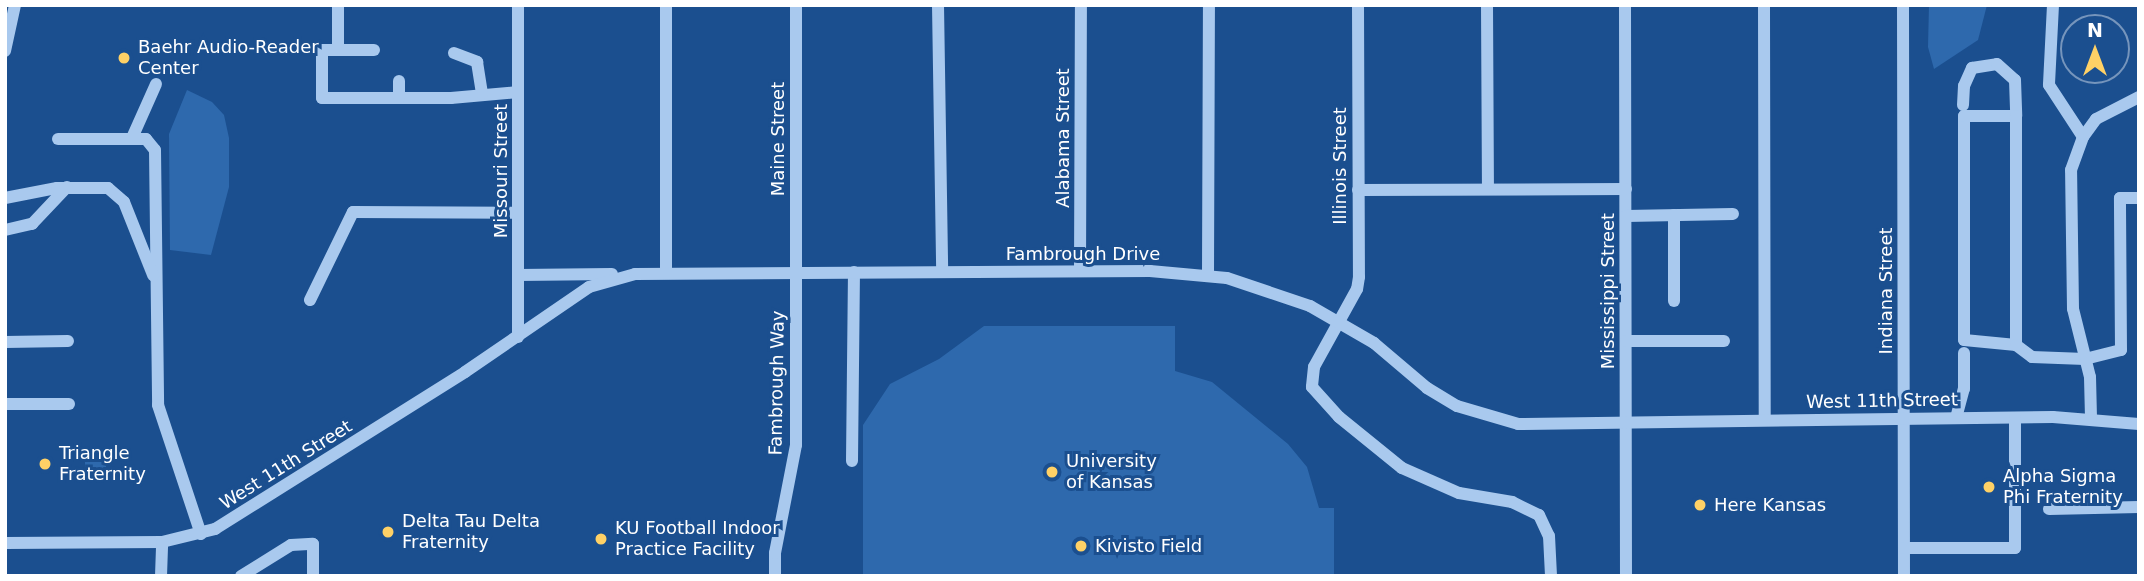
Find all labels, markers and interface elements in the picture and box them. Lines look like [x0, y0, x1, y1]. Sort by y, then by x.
north arrow [2060, 14, 2130, 84]
text: N [2087, 19, 2103, 41]
place label: Baehr Audio-Reader Center [138, 37, 319, 80]
marker: Baehr Audio-Reader Center [116, 50, 132, 66]
street label: Alabama Street [1052, 68, 1074, 208]
street label: Maine Street [767, 82, 789, 196]
street label: Missouri Street [490, 104, 512, 238]
street label: Illinois Street [1329, 107, 1351, 225]
street label: Mississippi Street [1597, 213, 1619, 369]
street label: Indiana Street [1875, 227, 1897, 355]
street label: Fambrough Drive [1006, 243, 1160, 265]
street label: Fambrough Way [765, 310, 789, 456]
street label: West 11th Street [1806, 389, 1958, 413]
street label: West 11th Street [216, 416, 356, 514]
place label: Triangle Fraternity [59, 443, 146, 486]
place label: University of Kansas [1066, 451, 1157, 494]
marker: Triangle Fraternity [37, 456, 53, 472]
marker: University of Kansas [1044, 464, 1060, 480]
place label: Alpha Sigma Phi Fraternity [2003, 466, 2123, 508]
marker: Alpha Sigma Phi Fraternity [1981, 479, 1997, 495]
place label: Here Kansas [1714, 494, 1826, 516]
marker: Here Kansas [1692, 497, 1708, 513]
place label: Delta Tau Delta Fraternity [402, 511, 540, 554]
place label: KU Football Indoor Practice Facility [615, 518, 780, 560]
marker: Delta Tau Delta Fraternity [380, 524, 396, 540]
marker: KU Football Indoor Practice Facility [593, 531, 609, 547]
place label: Kivisto Field [1095, 535, 1202, 557]
marker: Kivisto Field [1073, 538, 1089, 554]

